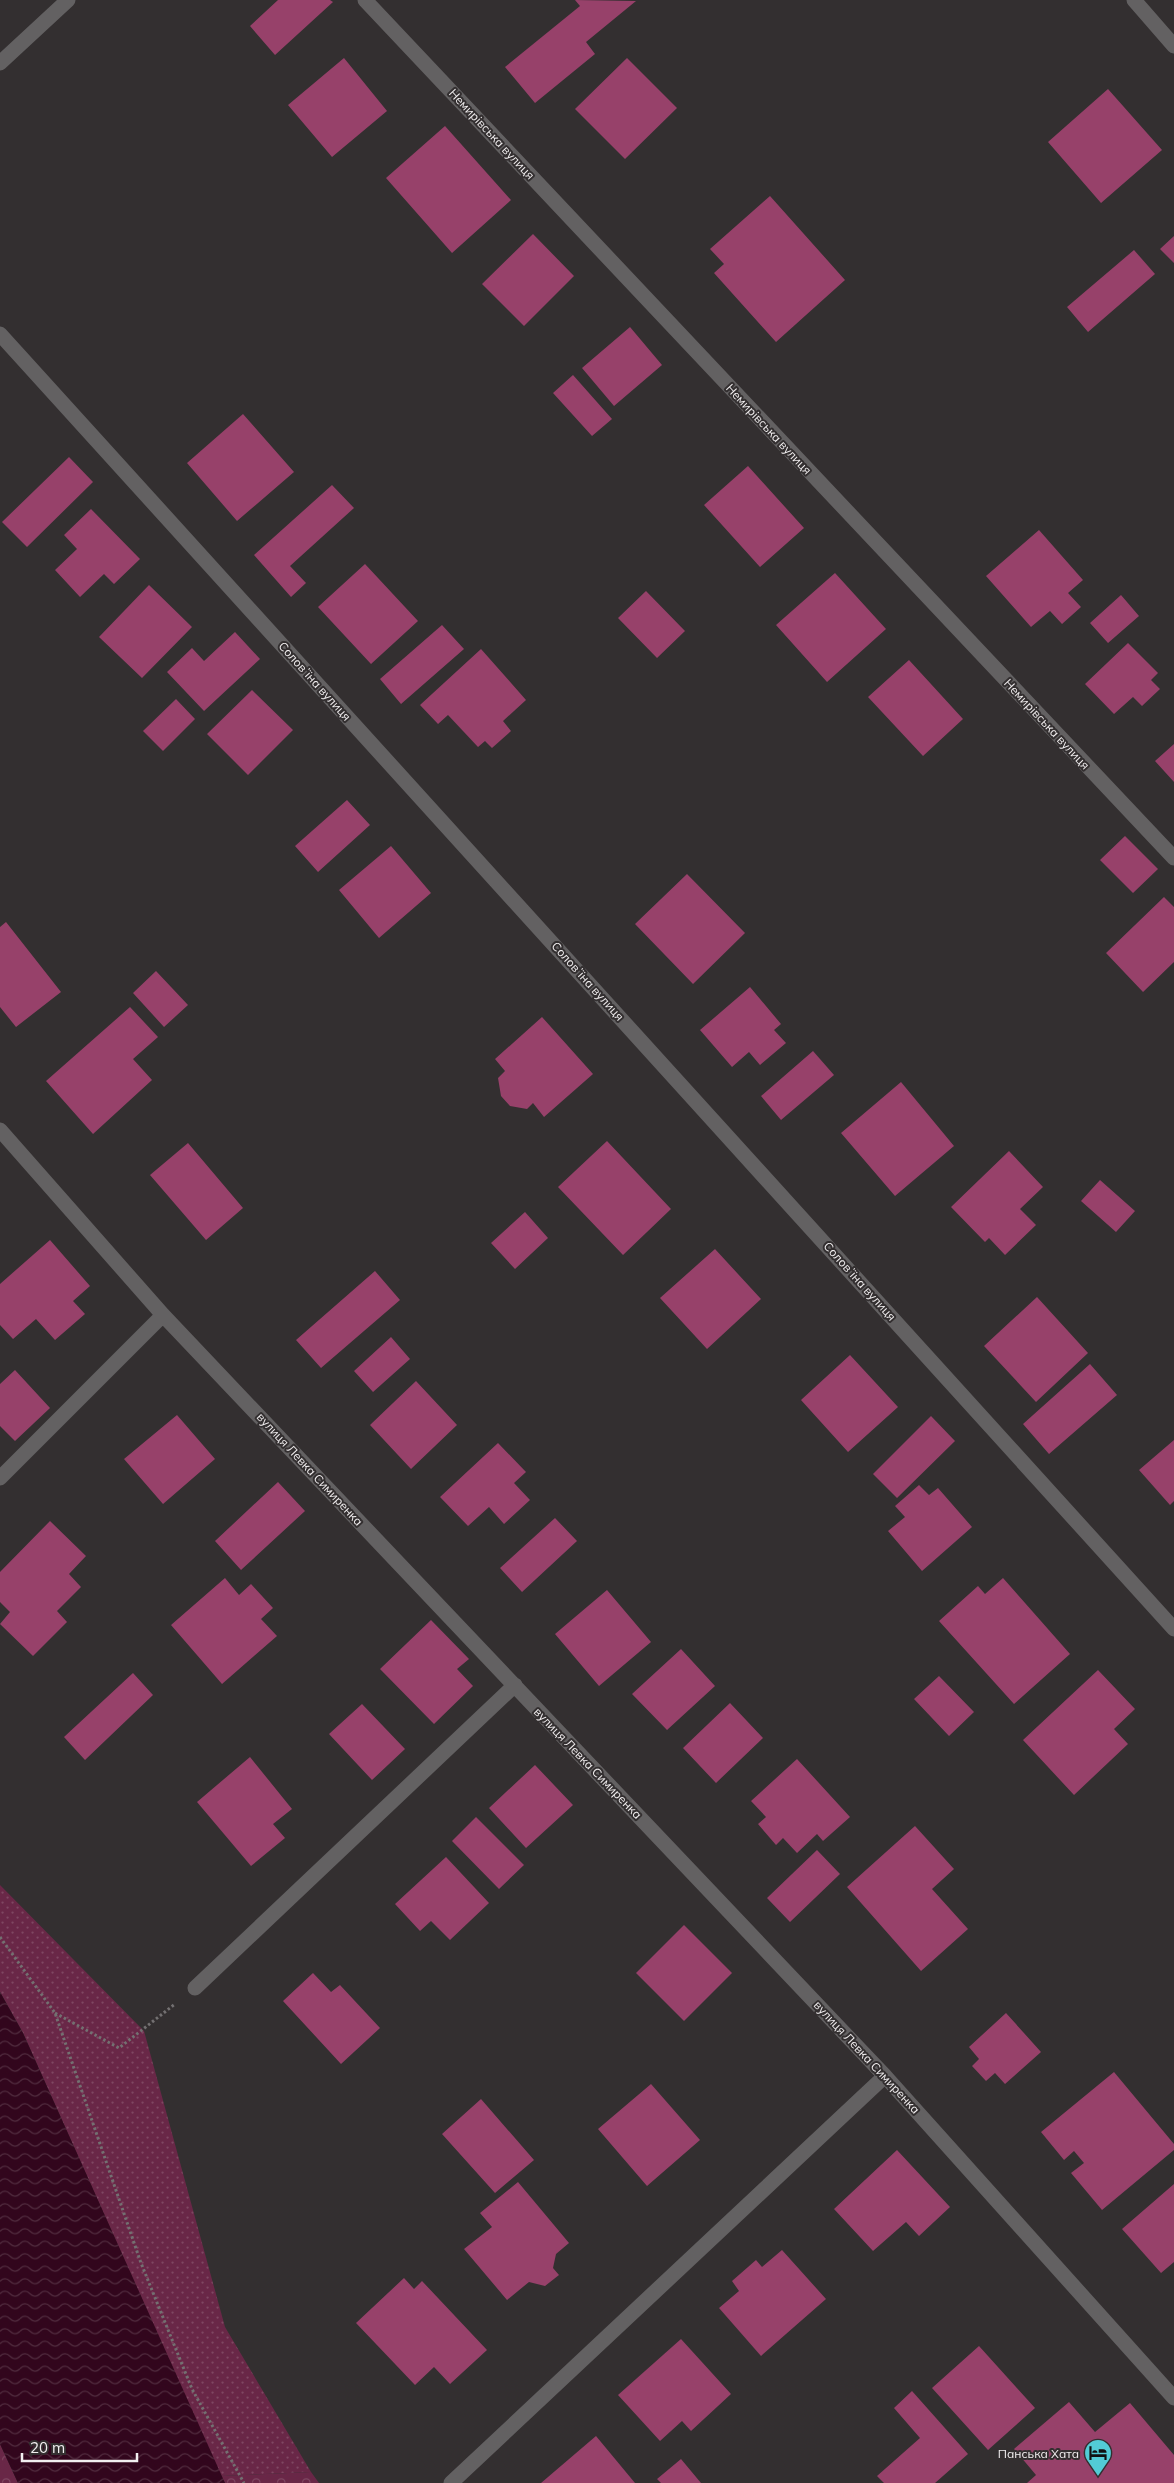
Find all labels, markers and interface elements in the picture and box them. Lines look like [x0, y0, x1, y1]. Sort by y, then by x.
street label: Немирівська вулиця [446, 86, 538, 182]
street label: Немирівська вулиця [723, 381, 815, 477]
street label: Соловʼїна вулиця [276, 638, 354, 724]
street label: Немирівська вулиця [1001, 676, 1093, 772]
street label: Соловʼїна вулиця [549, 938, 627, 1024]
street label: Соловʼїна вулиця [821, 1238, 899, 1324]
street label: вулиця Левка Симиренка [254, 1409, 366, 1529]
street label: вулиця Левка Симиренка [531, 1704, 645, 1822]
street label: вулиця Левка Симиренка [811, 1997, 923, 2117]
scale bar [22, 2430, 138, 2462]
text: 20 m [30, 2438, 65, 2457]
hotel icon: Панська Хата [1083, 2438, 1113, 2477]
place label: Панська Хата [998, 2446, 1079, 2461]

